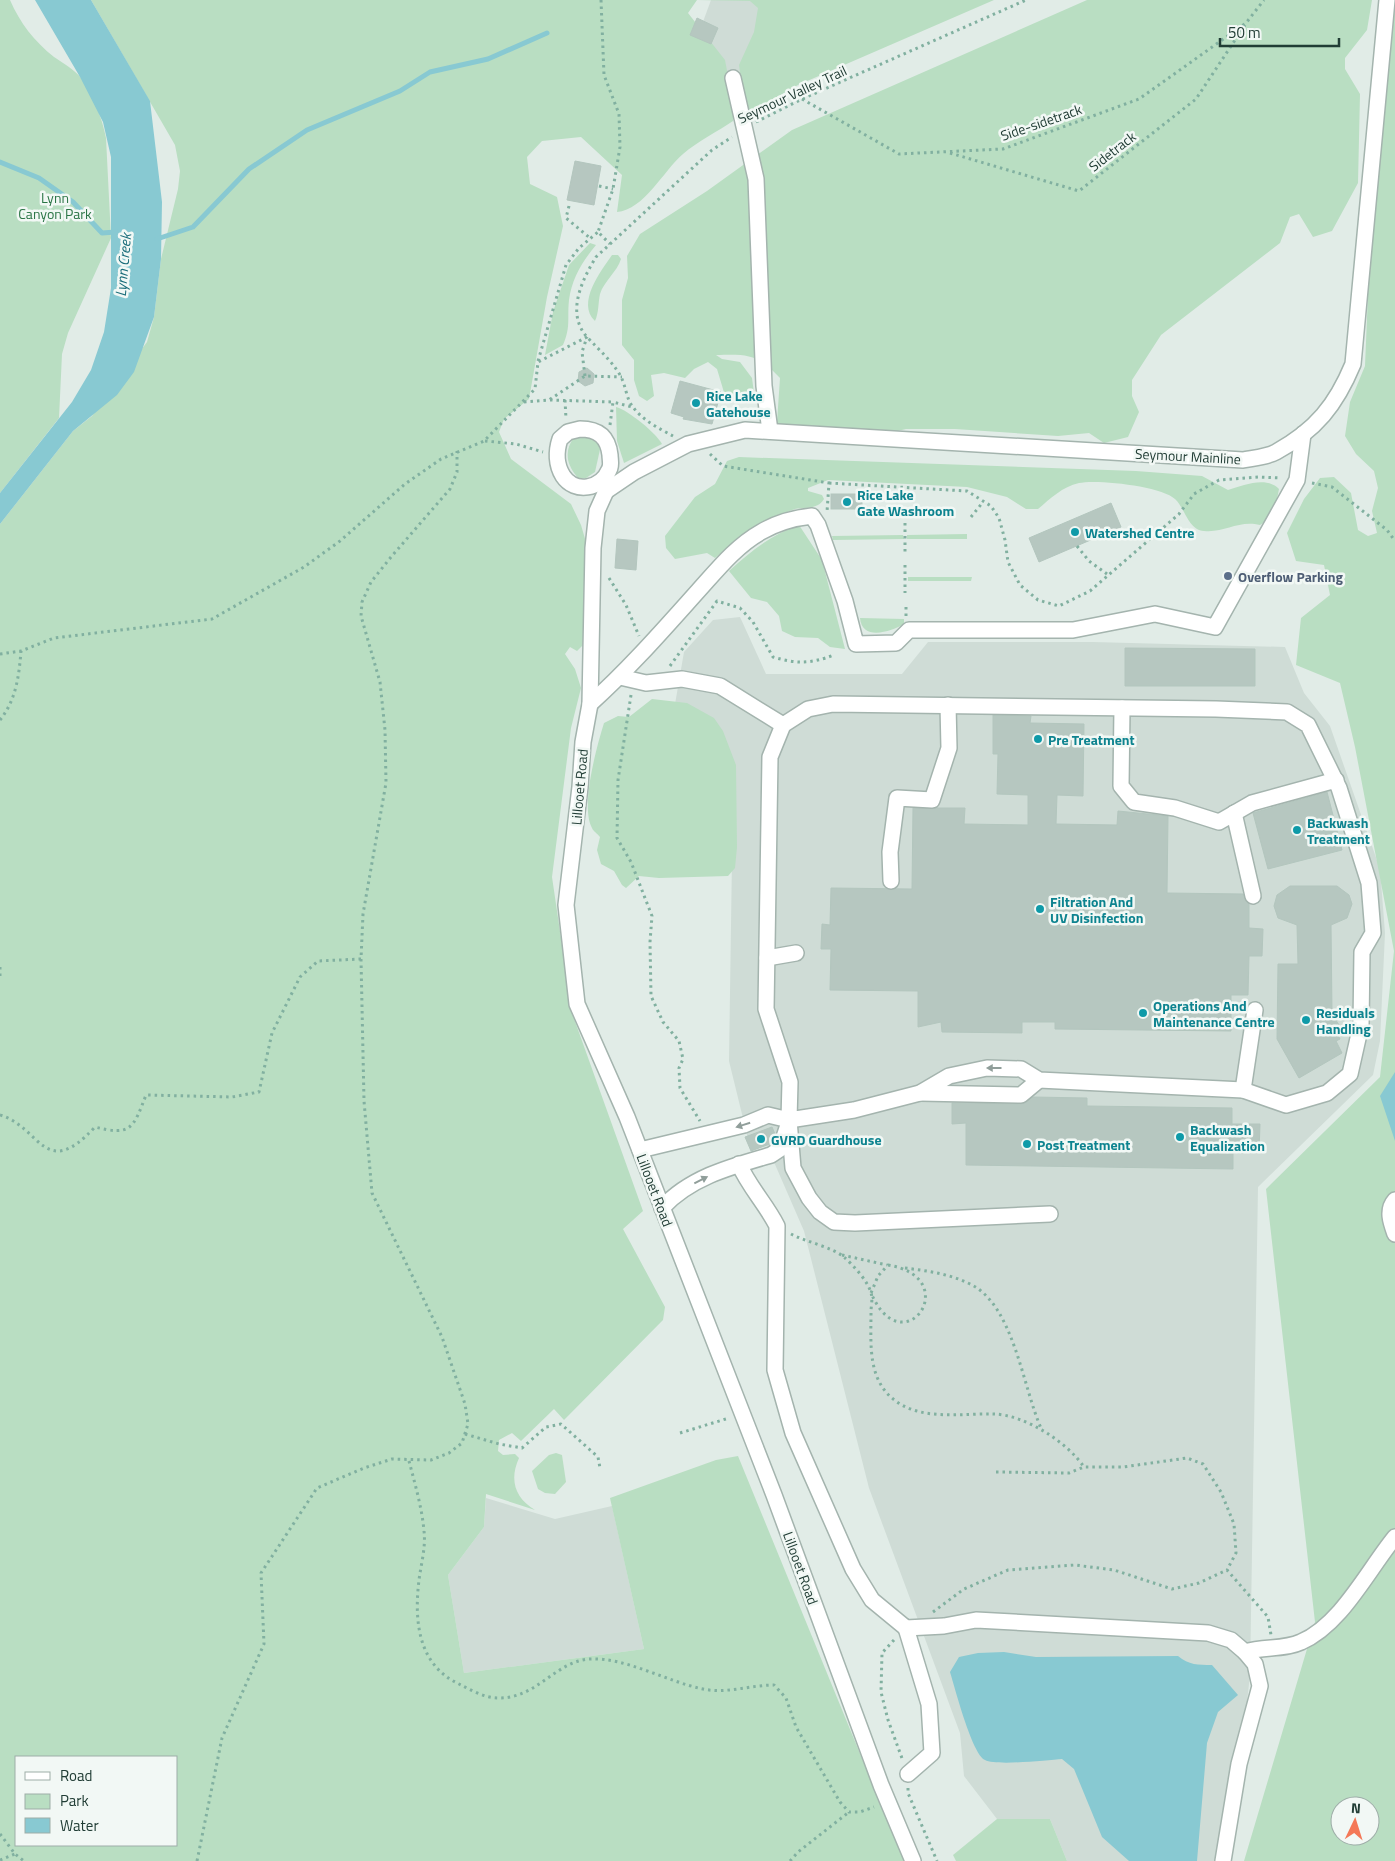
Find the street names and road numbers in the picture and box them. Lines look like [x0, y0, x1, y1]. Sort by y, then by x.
street label: Seymour Valley Trail [734, 60, 850, 128]
street label: Side-sidetrack [997, 98, 1085, 146]
street label: Sidetrack [1084, 126, 1140, 176]
street label: Seymour Mainline [1135, 443, 1241, 469]
street label: Lillooet Road [565, 748, 593, 826]
street label: Lillooet Road [632, 1151, 678, 1229]
street label: Lillooet Road [778, 1529, 824, 1607]

